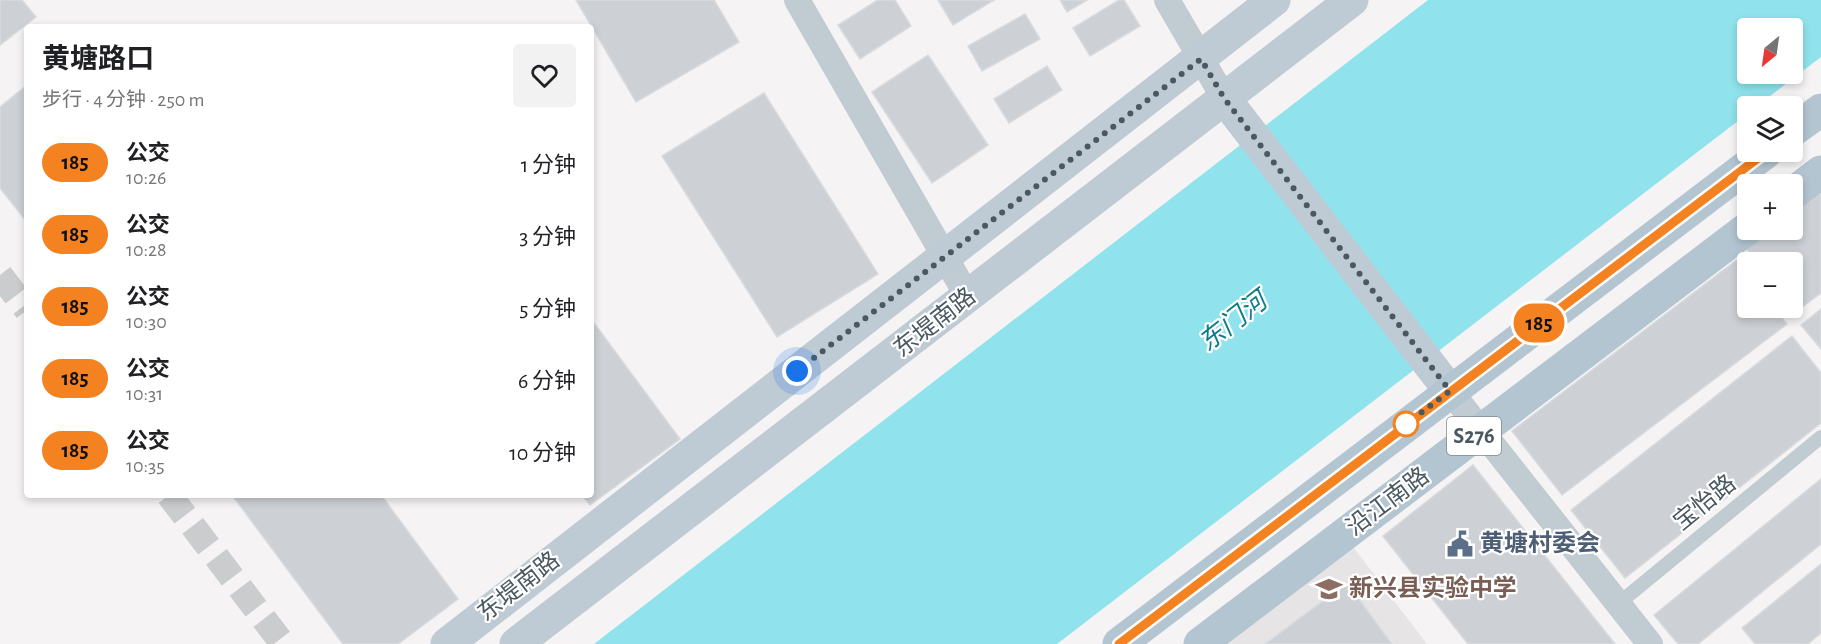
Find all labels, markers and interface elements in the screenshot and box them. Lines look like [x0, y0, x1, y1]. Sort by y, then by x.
north arrow [1737, 18, 1803, 84]
map controls [1737, 18, 1803, 318]
button: heart [513, 44, 576, 107]
text: 黄塘路口 [42, 46, 154, 74]
text: 步行 · 4 分钟 · 250 m [42, 90, 205, 110]
button: layers [1737, 96, 1803, 162]
text: 公交 [126, 142, 170, 164]
text: 185 [62, 152, 89, 173]
text: 1 分钟 [521, 154, 576, 176]
text: 10:26 [126, 168, 167, 188]
button: + [1737, 174, 1803, 240]
text: 公交 [126, 214, 170, 236]
text: 185 [62, 224, 89, 245]
text: 3 分钟 [519, 226, 576, 248]
text: 10:28 [126, 240, 167, 260]
button: − [1737, 252, 1803, 318]
street label: 东堤南路 [889, 282, 980, 362]
water label: 东门河 [1194, 284, 1276, 356]
text: 公交 [126, 286, 170, 308]
text: 185 [62, 296, 89, 317]
text: 5 分钟 [519, 298, 576, 320]
line badge: 185 [1504, 304, 1574, 342]
text: 10:30 [126, 312, 167, 332]
text: 185 [1526, 313, 1553, 334]
your location [782, 356, 812, 386]
text: 公交 [126, 358, 170, 380]
text: 185 [62, 368, 89, 389]
text: 6 分钟 [518, 370, 576, 392]
text: 10:31 [126, 384, 163, 404]
unlabelled marker [1393, 411, 1419, 437]
road number: S276 [1447, 417, 1501, 455]
text: 公交 [126, 430, 170, 452]
text: 185 [62, 440, 89, 461]
text: 10 分钟 [509, 442, 576, 464]
text: 10:35 [126, 456, 165, 476]
street label: 沿江南路 [1341, 462, 1434, 540]
street label: 宝怡路 [1668, 469, 1741, 535]
public building icon: 黄塘村委会 [1445, 529, 1475, 559]
place label: 黄塘村委会 [1480, 530, 1600, 556]
street label: 东堤南路 [473, 546, 564, 626]
school or university icon: 新兴县实验中学 [1314, 574, 1344, 604]
place label: 新兴县实验中学 [1349, 575, 1517, 601]

